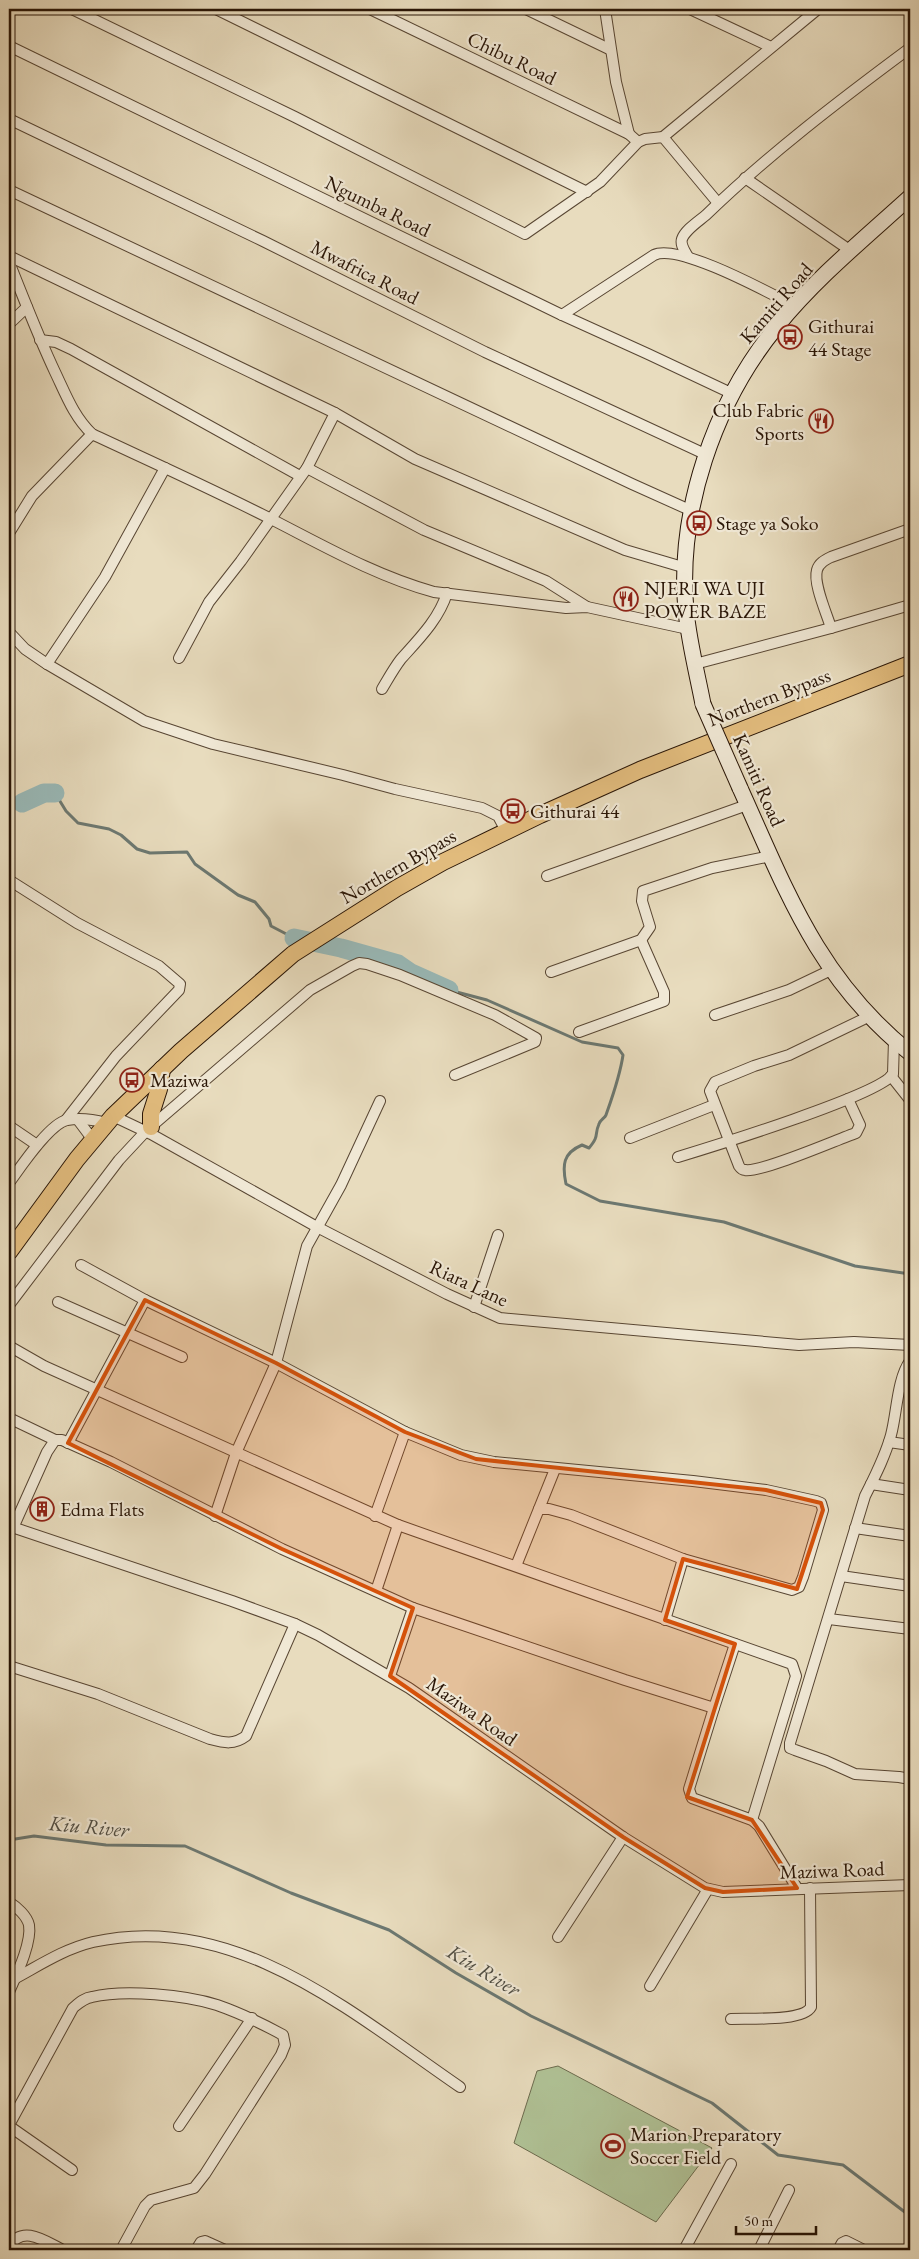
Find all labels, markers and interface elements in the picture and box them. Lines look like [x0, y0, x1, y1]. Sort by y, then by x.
street label: Chibu Road [463, 25, 562, 91]
street label: Ngumba Road [321, 169, 436, 243]
street label: Mwafrica Road [306, 234, 424, 311]
street label: Kamiti Road [734, 256, 819, 349]
place label: Githurai 44 Stage [808, 313, 874, 362]
bus stop icon: Githurai 44 Stage [777, 324, 803, 350]
place label: Club Fabric Sports [713, 397, 804, 446]
restaurant icon: Club Fabric Sports [808, 408, 834, 434]
bus stop icon: Stage ya Soko [686, 510, 712, 536]
place label: Stage ya Soko [716, 510, 819, 536]
place label: NJERI WA UJI POWER BAZE [644, 575, 766, 624]
restaurant icon: NJERI WA UJI POWER BAZE [613, 586, 639, 612]
street label: Northern Bypass [704, 662, 834, 732]
street label: Kamiti Road [727, 729, 791, 831]
bus stop icon: Githurai 44 [500, 798, 526, 824]
place label: Githurai 44 [530, 798, 620, 824]
street label: Northern Bypass [335, 822, 461, 910]
bus stop icon: Maziwa [119, 1067, 145, 1093]
place label: Maziwa [150, 1067, 209, 1093]
street label: Riara Lane [426, 1254, 513, 1313]
building icon: Edma Flats [29, 1496, 55, 1522]
place label: Edma Flats [60, 1496, 144, 1522]
street label: Maziwa Road [422, 1670, 523, 1752]
water label: Kiu River [47, 1809, 131, 1843]
street label: Maziwa Road [779, 1855, 886, 1885]
water label: Kiu River [442, 1937, 526, 2003]
place label: Marion Preparatory Soccer Field [630, 2121, 782, 2170]
sports icon: Marion Preparatory Soccer Field [600, 2133, 626, 2159]
scale bar [736, 2204, 816, 2236]
text: 50 m [744, 2211, 773, 2230]

